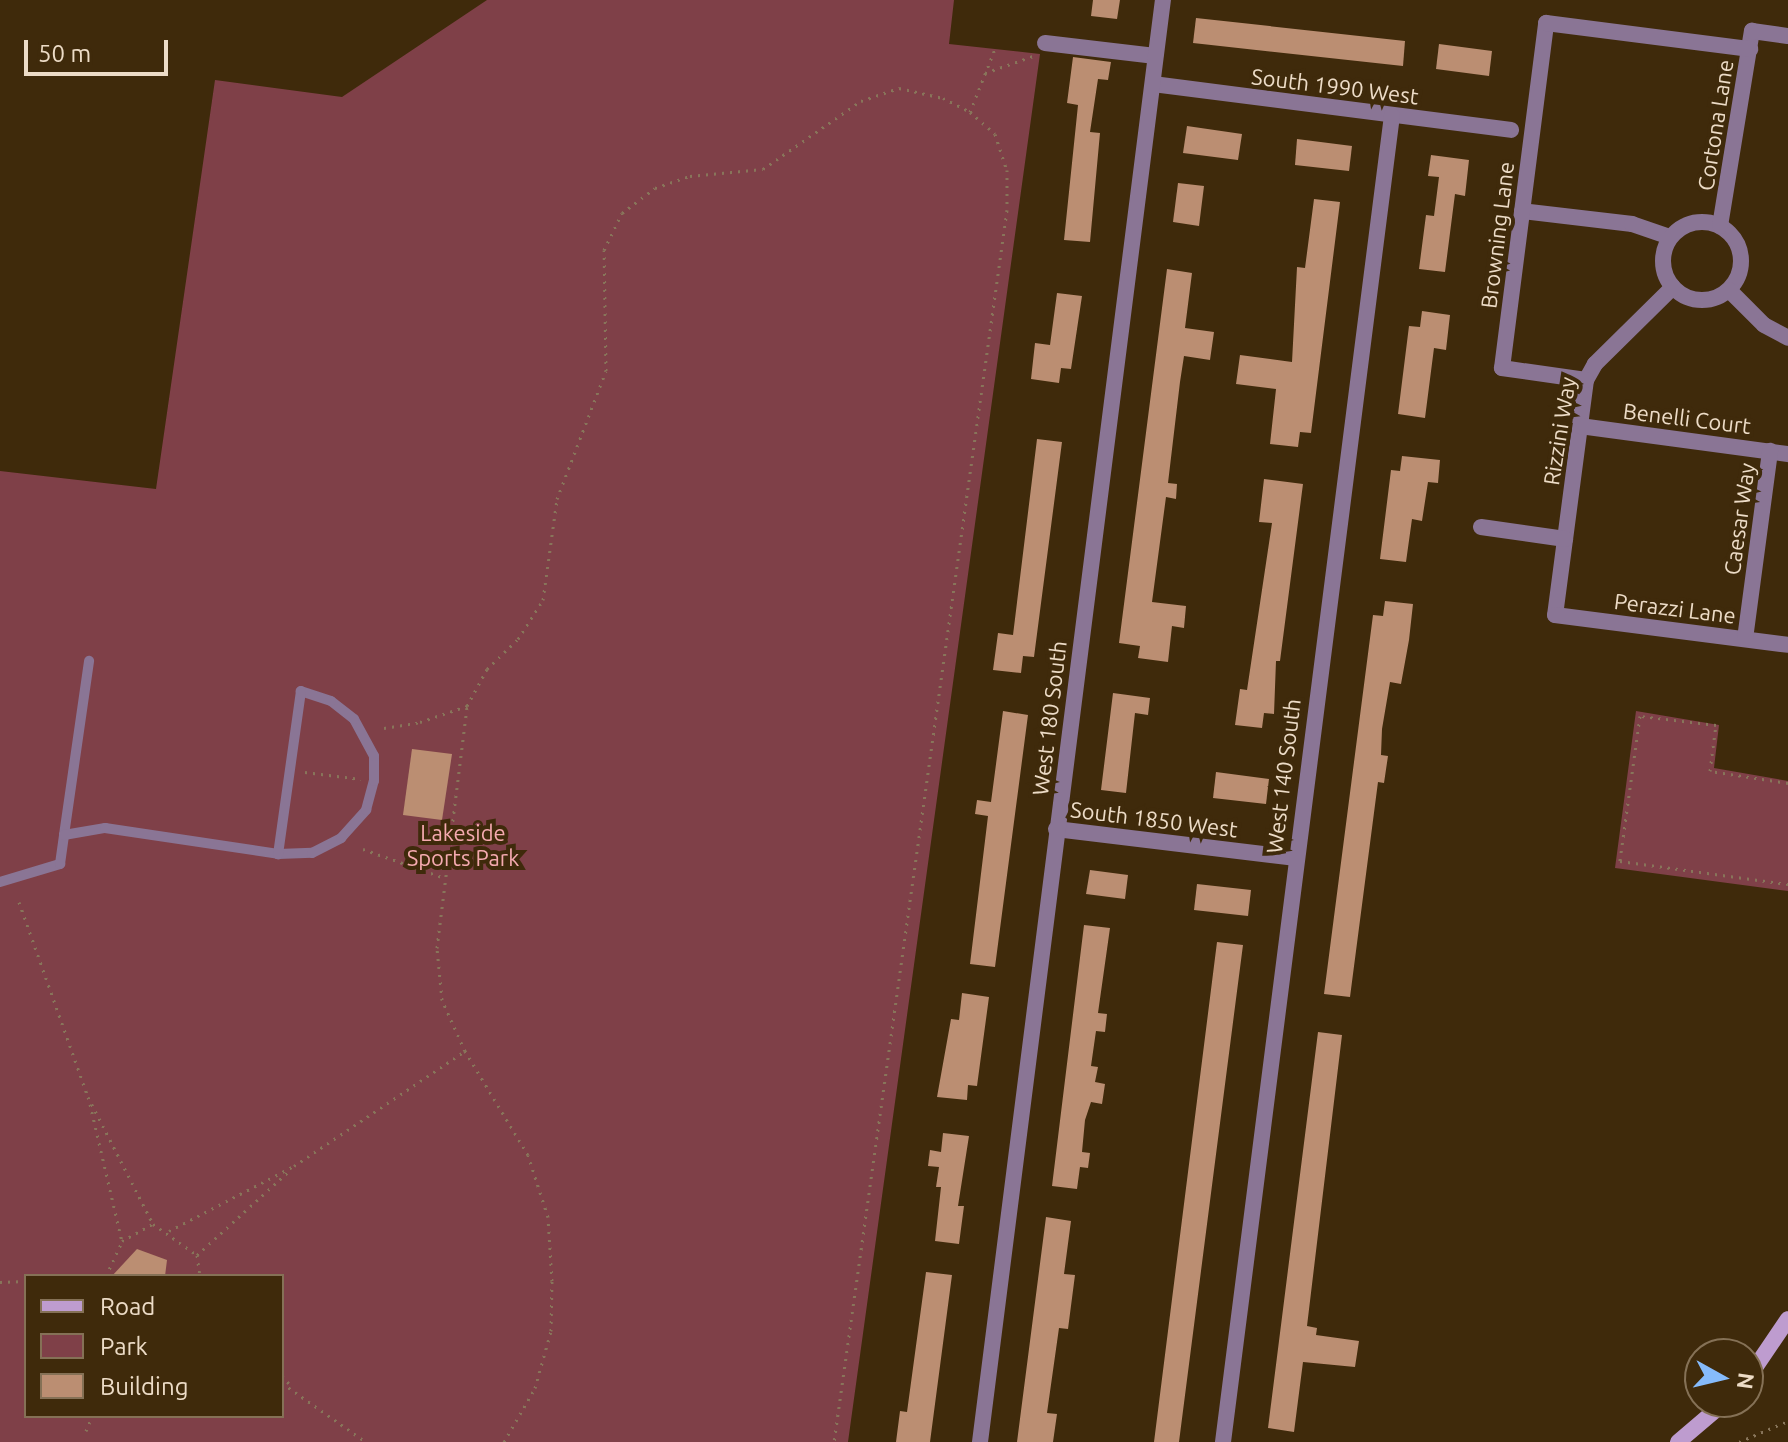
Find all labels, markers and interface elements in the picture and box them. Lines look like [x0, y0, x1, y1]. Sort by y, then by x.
scale bar [28, 24, 172, 74]
text: 50 m [38, 40, 91, 67]
street label: Cortona Lane [1692, 58, 1738, 192]
street label: South 1990 West [1250, 63, 1420, 109]
street label: Browning Lane [1475, 160, 1519, 310]
street label: Rizzini Way [1537, 375, 1581, 487]
street label: Benelli Court [1622, 397, 1752, 439]
street label: Caesar Way [1718, 461, 1760, 577]
street label: Perazzi Lane [1613, 587, 1737, 629]
street label: West 180 South [1026, 639, 1072, 797]
street label: West 140 South [1260, 697, 1306, 855]
street label: South 1850 West [1069, 796, 1239, 842]
park label: Lakeside Sports Park [407, 819, 519, 870]
legend [24, 1274, 284, 1418]
text: Road [100, 1293, 155, 1320]
text: Park [100, 1333, 148, 1360]
north arrow [1684, 1338, 1764, 1418]
text: N [1733, 1371, 1760, 1391]
text: Building [100, 1373, 188, 1400]

